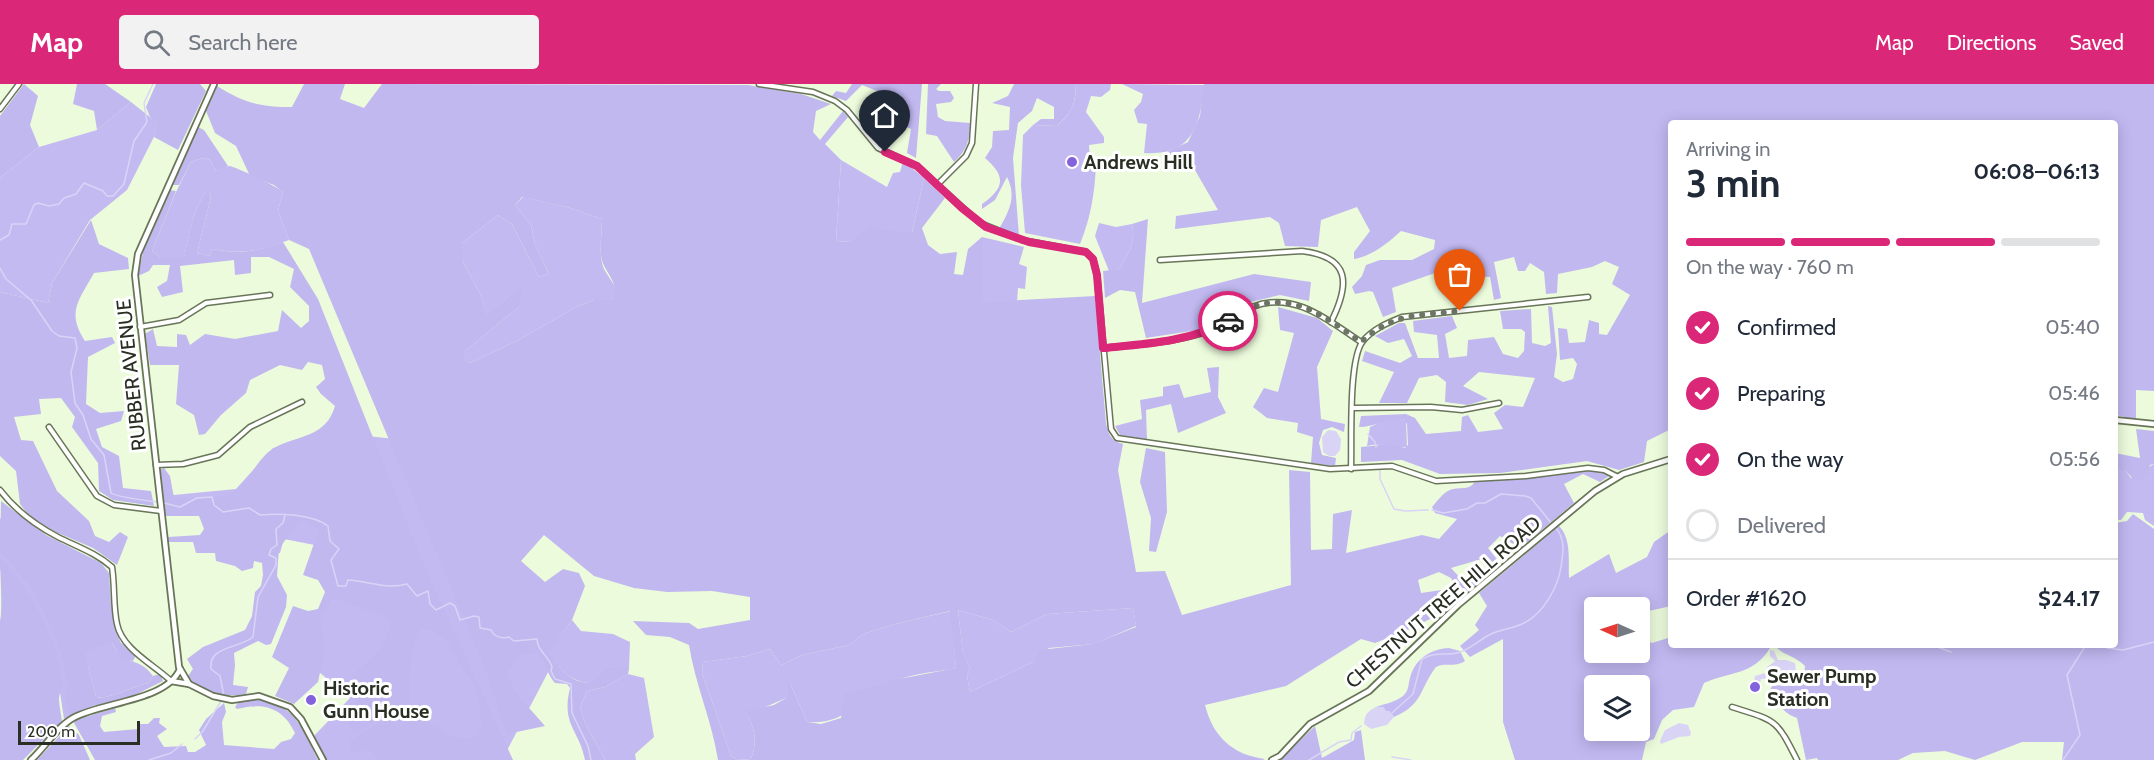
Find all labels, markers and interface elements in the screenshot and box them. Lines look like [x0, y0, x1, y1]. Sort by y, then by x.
search box [119, 15, 539, 69]
text: Map [30, 25, 83, 59]
icon: search [140, 26, 173, 59]
text: Search here [188, 29, 297, 56]
text: Map [1875, 30, 1914, 55]
text: Directions [1947, 30, 2036, 55]
text: Saved [2069, 30, 2124, 55]
pin [859, 90, 910, 152]
icon: home [868, 99, 901, 132]
text: Arriving in [1686, 137, 1770, 161]
place label: Andrews Hill [1084, 150, 1193, 174]
marker: Andrews Hill [1065, 155, 1079, 169]
text: 06:08–06:13 [1973, 158, 2100, 185]
text: 3 min [1686, 159, 1781, 207]
pin [1434, 249, 1485, 311]
text: On the way · 760 m [1686, 255, 1854, 279]
icon: bag [1443, 258, 1476, 291]
courier [1198, 291, 1258, 351]
street label: RUBBER AVENUE [111, 298, 151, 452]
icon: car [1212, 305, 1245, 338]
icon: check [1686, 311, 1719, 344]
text: Confirmed [1737, 314, 1836, 341]
text: 05:40 [2046, 315, 2100, 339]
icon: check [1686, 377, 1719, 410]
text: Preparing [1737, 380, 1825, 407]
text: 05:46 [2048, 381, 2100, 405]
icon: check [1686, 443, 1719, 476]
text: On the way [1737, 446, 1844, 473]
text: 05:56 [2049, 447, 2100, 471]
street label: CHESTNUT TREE HILL ROAD [1340, 511, 1546, 693]
text: Delivered [1737, 512, 1826, 539]
text: Order #1620 [1686, 585, 1807, 612]
text: $24.17 [2038, 585, 2100, 612]
north arrow [1584, 597, 1650, 663]
map controls [1584, 597, 1650, 741]
place label: Sewer Pump Station [1767, 664, 1876, 711]
button: layers [1584, 675, 1650, 741]
place label: Historic Gunn House [323, 676, 429, 723]
marker: Sewer Pump Station [1748, 680, 1762, 694]
marker: Historic Gunn House [304, 693, 318, 707]
scale bar [18, 718, 140, 746]
text: 200 m [27, 722, 75, 741]

